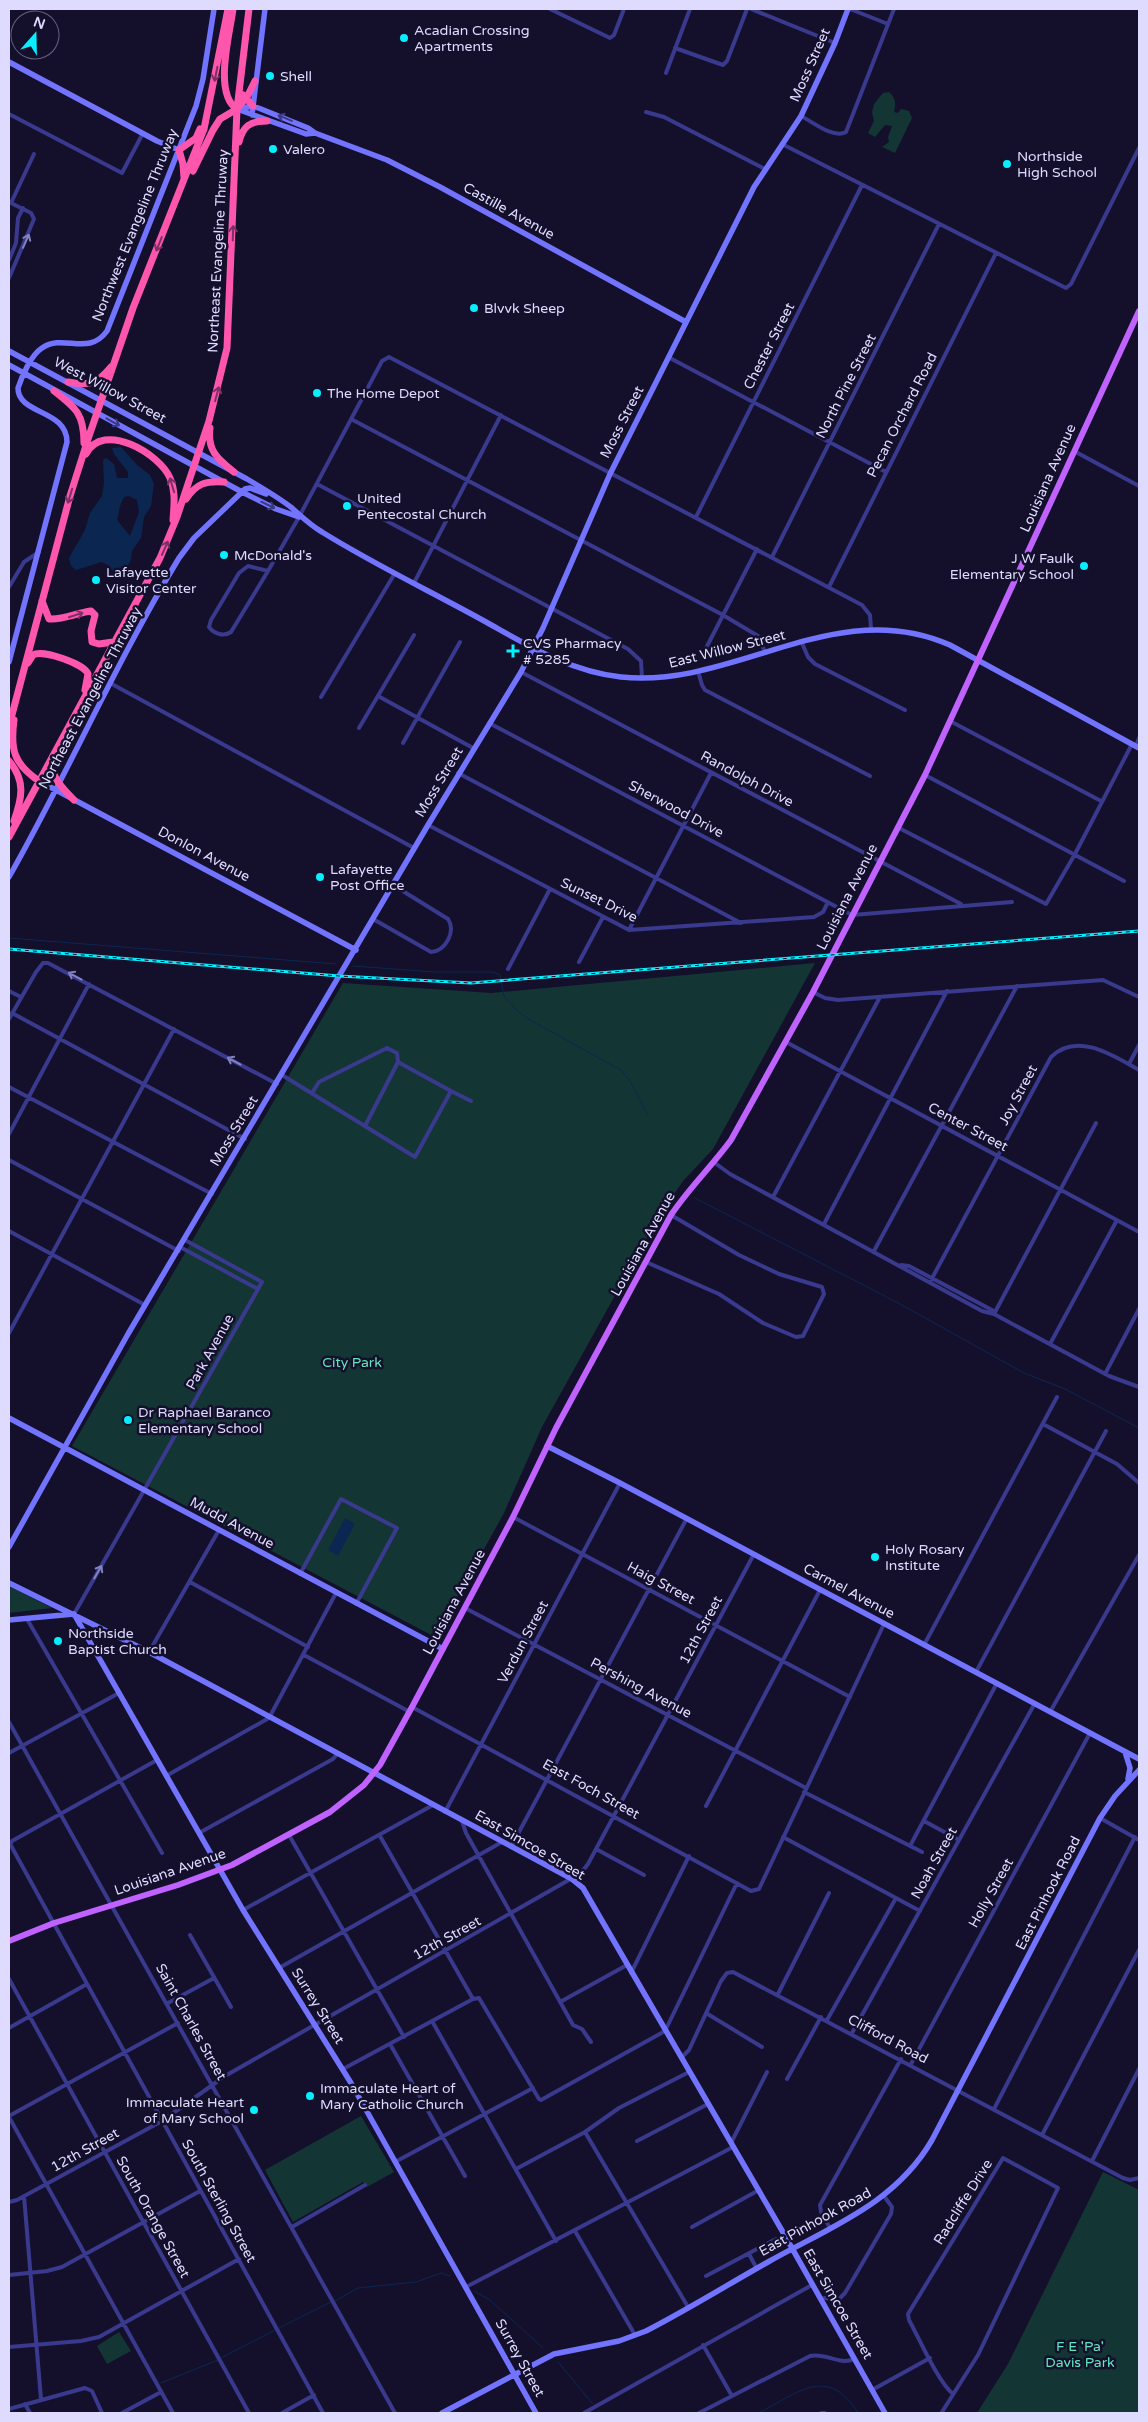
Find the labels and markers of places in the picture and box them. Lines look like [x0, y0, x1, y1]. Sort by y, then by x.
place label: Acadian Crossing Apartments [414, 22, 530, 55]
marker: Acadian Crossing Apartments [398, 32, 410, 44]
place label: Shell [280, 68, 312, 85]
marker: Shell [264, 70, 276, 82]
place label: Valero [283, 141, 325, 158]
marker: Valero [267, 143, 279, 155]
place label: Northside High School [1017, 148, 1097, 181]
marker: Northside High School [1001, 158, 1013, 170]
place label: Blvvk Sheep [484, 300, 565, 317]
marker: Blvvk Sheep [468, 302, 480, 314]
place label: The Home Depot [327, 385, 440, 402]
marker: The Home Depot [311, 387, 323, 399]
place label: United Pentecostal Church [357, 490, 486, 523]
marker: United Pentecostal Church [341, 500, 353, 512]
place label: McDonald's [234, 547, 312, 564]
marker: McDonald's [218, 549, 230, 561]
place label: J W Faulk Elementary School [950, 550, 1074, 583]
marker: J W Faulk Elementary School [1078, 560, 1090, 572]
place label: Lafayette Visitor Center [106, 564, 197, 597]
marker: Lafayette Visitor Center [90, 574, 102, 586]
place label: CVS Pharmacy # 5285 [523, 635, 622, 668]
marker: CVS Pharmacy # 5285 [507, 645, 519, 657]
place label: Lafayette Post Office [330, 861, 405, 894]
marker: Lafayette Post Office [314, 871, 326, 883]
place label: Dr Raphael Baranco Elementary School [138, 1404, 271, 1437]
marker: Dr Raphael Baranco Elementary School [122, 1414, 134, 1426]
place label: Holy Rosary Institute [885, 1541, 965, 1574]
marker: Holy Rosary Institute [869, 1551, 881, 1563]
place label: Northside Baptist Church [68, 1625, 167, 1658]
marker: Northside Baptist Church [52, 1635, 64, 1647]
place label: Immaculate Heart of Mary Catholic Church [320, 2080, 464, 2113]
marker: Immaculate Heart of Mary Catholic Church [304, 2090, 316, 2102]
place label: Immaculate Heart of Mary School [126, 2094, 245, 2127]
marker: Immaculate Heart of Mary School [248, 2104, 260, 2116]

